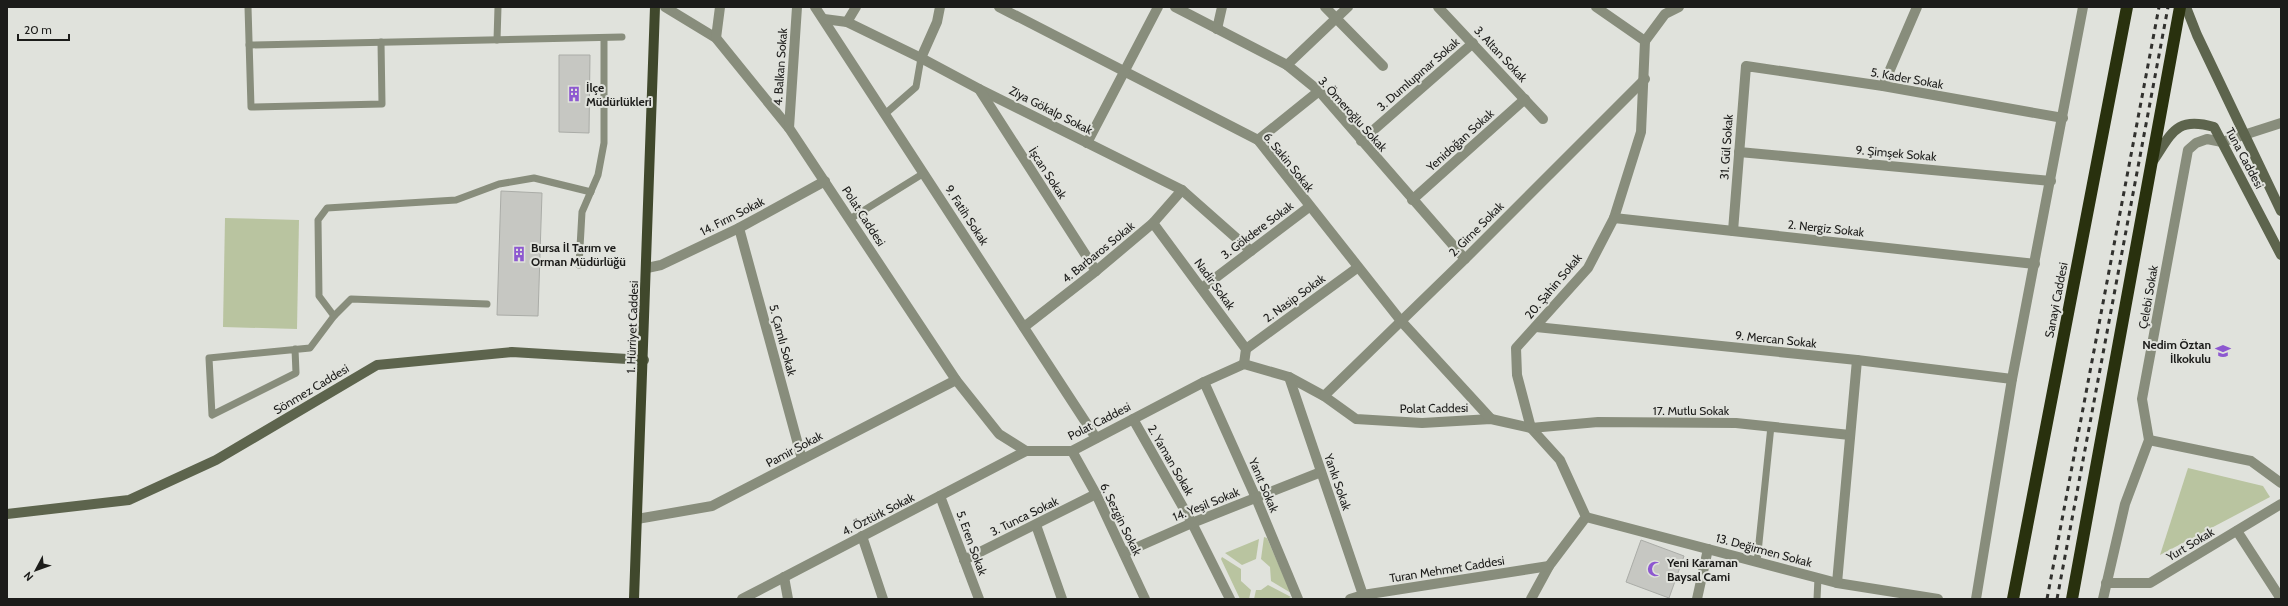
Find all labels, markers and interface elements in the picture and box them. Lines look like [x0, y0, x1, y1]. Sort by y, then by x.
scale bar [18, 16, 69, 42]
text: 20 m [24, 22, 52, 37]
street label: 3. Altan Sokak [1471, 23, 1531, 86]
street label: 4. Balkan Sokak [770, 27, 790, 107]
street label: 3. Dumlupınar Sokak [1374, 34, 1463, 114]
street label: 5. Kader Sokak [1869, 64, 1945, 92]
street label: 3. Ömeroğlu Sokak [1315, 73, 1391, 155]
place label: İlçe Müdürlükleri [586, 80, 652, 109]
street label: Ziya Gökalp Sokak [1007, 83, 1096, 138]
building icon: İlçe Müdürlükleri [565, 85, 583, 103]
street label: Yenidoğan Sokak [1422, 105, 1497, 175]
street label: 31. Gül Sokak [1716, 113, 1736, 180]
street label: Tuna Caddesi [2223, 125, 2267, 191]
street label: 6. Sakin Sokak [1260, 129, 1318, 195]
street label: 9. Şimşek Sokak [1855, 142, 1938, 164]
street label: İşcan Sokak [1026, 144, 1071, 202]
street label: 9. Fatih Sokak [942, 182, 992, 248]
street label: Polat Caddesi [839, 183, 889, 249]
street label: 14. Fırın Sokak [697, 193, 767, 239]
street label: 3. Gökdere Sokak [1218, 198, 1297, 262]
street label: 2. Girne Sokak [1445, 198, 1507, 260]
street label: 2. Nergiz Sokak [1787, 217, 1866, 240]
street label: 4. Barbaros Sokak [1059, 218, 1138, 286]
place label: Bursa İl Tarım ve Orman Müdürlüğü [531, 240, 626, 269]
building icon: Bursa İl Tarım ve Orman Müdürlüğü [510, 245, 528, 263]
street label: 20. Şahin Sokak [1521, 250, 1585, 322]
street label: Nadir Sokak [1191, 255, 1239, 313]
street label: Sanayi Caddesi [2041, 261, 2071, 339]
street label: Çelebi Sokak [2135, 263, 2161, 330]
street label: 2. Nasip Sokak [1260, 270, 1328, 325]
street label: 1. Hürriyet Caddesi [623, 280, 641, 374]
street label: 5. Çamlı Sokak [766, 303, 800, 378]
street label: 9. Mercan Sokak [1735, 327, 1818, 351]
place label: Nedim Öztan İlkokulu [2142, 337, 2211, 366]
school or university icon: Nedim Öztan İlkokulu [2214, 342, 2232, 360]
street label: Sönmez Caddesi [271, 361, 351, 417]
street label: Polat Caddesi [1065, 399, 1133, 443]
street label: Polat Caddesi [1400, 400, 1468, 416]
street label: 17. Mutlu Sokak [1653, 403, 1730, 418]
street label: 2. Yaman Sokak [1145, 422, 1198, 498]
street label: Pamir Sokak [763, 428, 825, 470]
street label: Yankı Sokak [1321, 451, 1355, 513]
street label: Yanıt Sokak [1245, 455, 1282, 515]
street label: 6. Sezgin Sokak [1097, 480, 1145, 558]
street label: 14. Yeşil Sokak [1170, 484, 1242, 524]
street label: 4. Öztürk Sokak [839, 489, 917, 539]
street label: 3. Tunca Sokak [987, 493, 1061, 539]
street label: 5. Eren Sokak [953, 509, 991, 578]
street label: Yurt Sokak [2163, 524, 2217, 565]
street label: 13. Değirmen Sokak [1714, 530, 1814, 570]
north arrow [16, 550, 56, 590]
street label: Turan Mehmet Caddesi [1388, 552, 1506, 586]
place label: Yeni Karaman Baysal Cami [1666, 555, 1738, 584]
mosque icon: Yeni Karaman Baysal Cami [1646, 560, 1664, 578]
text: N [21, 569, 36, 584]

